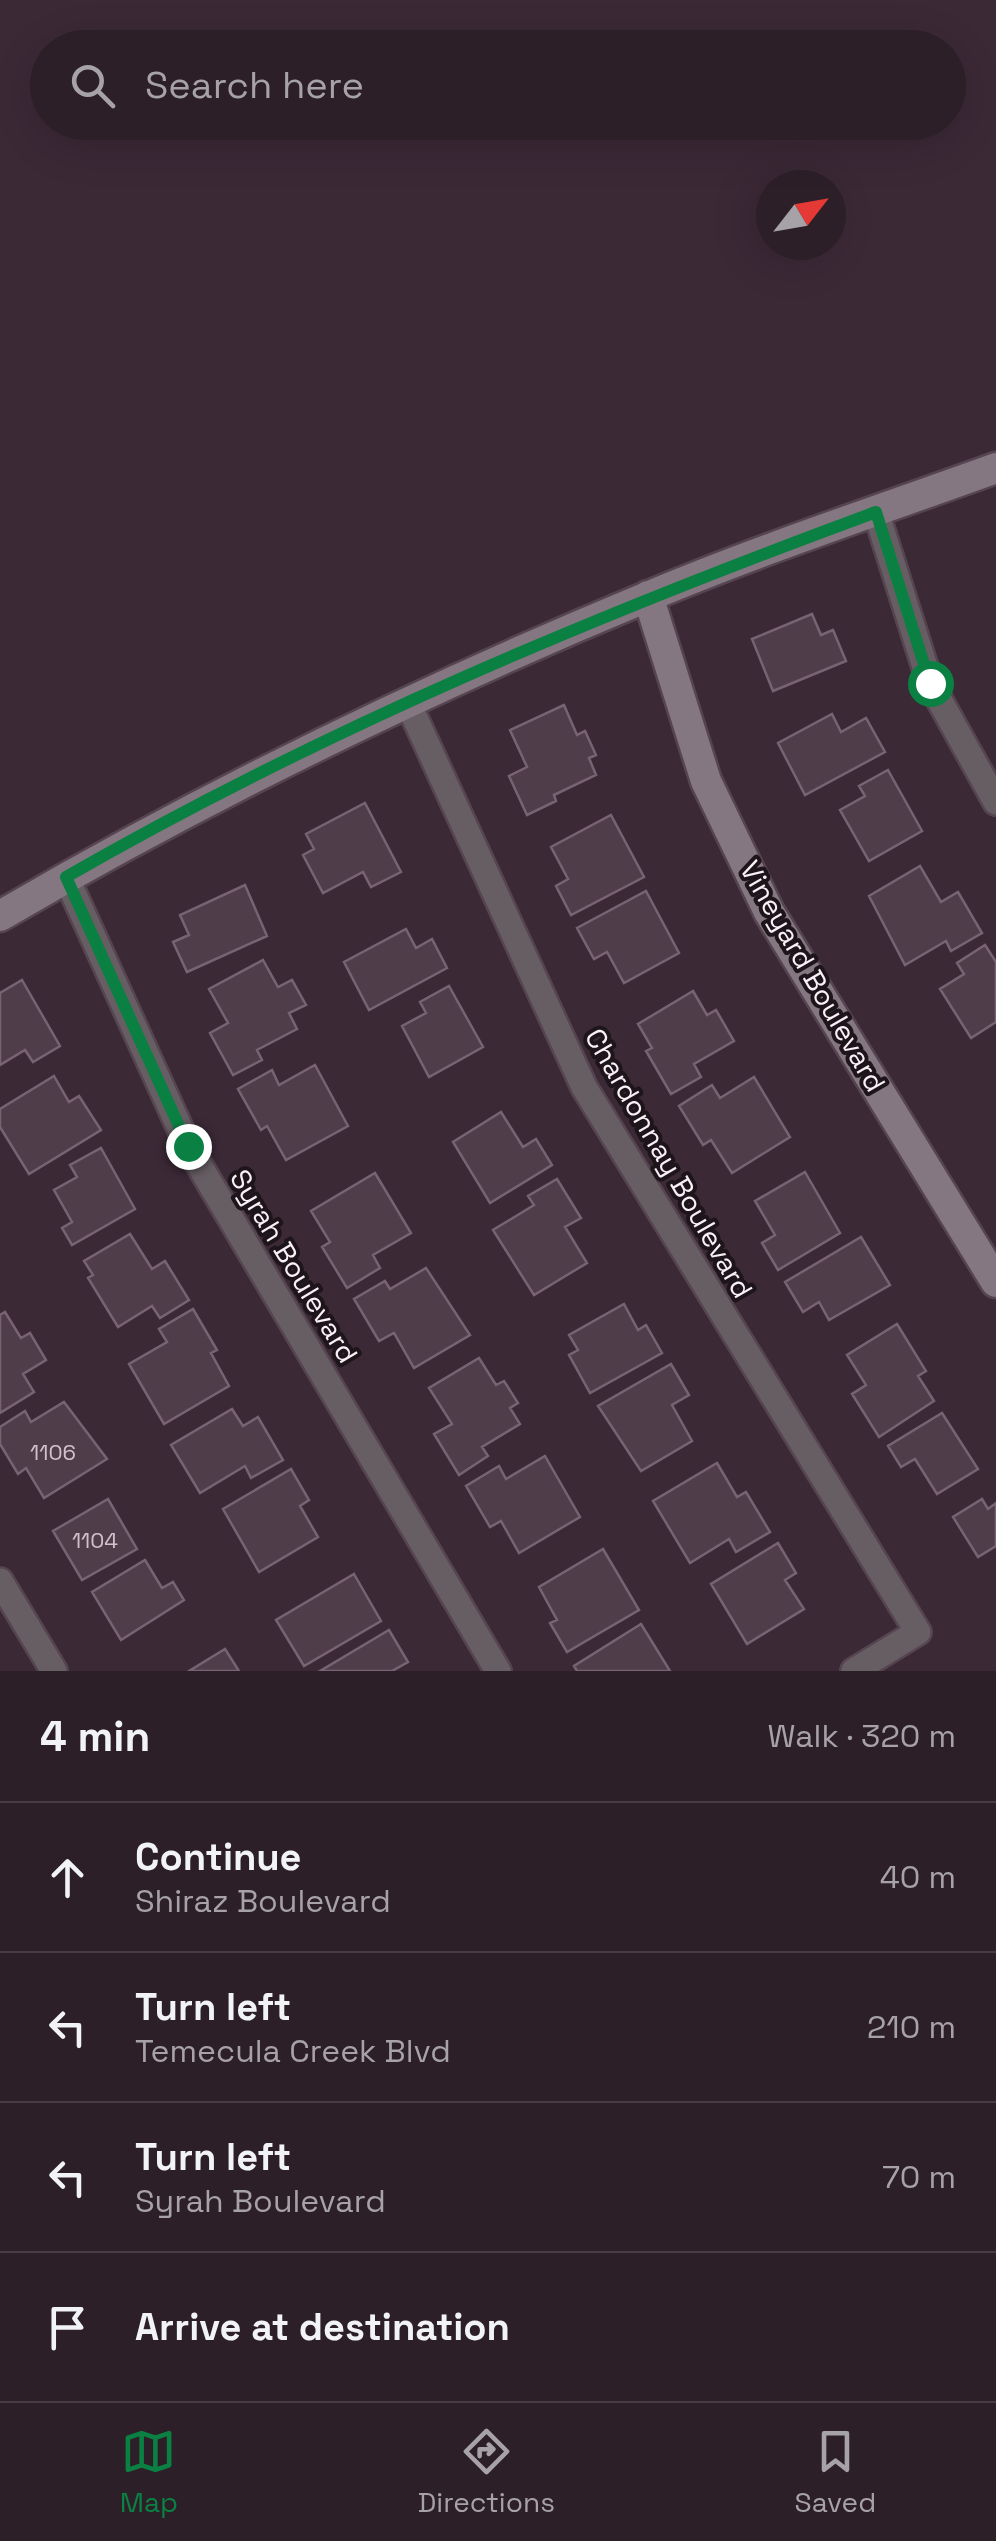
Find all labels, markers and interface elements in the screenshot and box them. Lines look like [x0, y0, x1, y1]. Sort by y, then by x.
search box [30, 30, 966, 140]
icon: search [65, 58, 120, 113]
text: Search here [145, 61, 364, 109]
north arrow [756, 170, 846, 260]
route start [908, 661, 954, 707]
street label: Vineyard Boulevard [732, 854, 894, 1098]
street label: Chardonnay Boulevard [577, 1022, 761, 1304]
route end [166, 1124, 212, 1170]
street label: Syrah Boulevard [222, 1163, 366, 1369]
house number: 1106 [30, 1438, 76, 1466]
house number: 1104 [72, 1526, 118, 1554]
text: 4 min [40, 1710, 150, 1763]
text: Walk · 320 m [768, 1716, 956, 1756]
text: Continue [135, 1833, 301, 1881]
icon: ahead [40, 1850, 95, 1905]
text: 40 m [880, 1857, 956, 1897]
text: Shiraz Boulevard [135, 1881, 391, 1921]
text: Turn left [135, 1983, 291, 2031]
icon: left [40, 2000, 95, 2055]
text: 210 m [867, 2007, 956, 2047]
text: Temecula Creek Blvd [135, 2031, 451, 2071]
text: Turn left [135, 2133, 291, 2181]
icon: left [40, 2150, 95, 2205]
text: 70 m [882, 2157, 956, 2197]
text: Syrah Boulevard [135, 2181, 386, 2221]
icon: arrive [40, 2300, 95, 2355]
text: Arrive at destination [135, 2303, 510, 2351]
tab: Map [120, 2424, 178, 2520]
tab: Directions [418, 2424, 555, 2520]
tab: Saved [795, 2424, 876, 2520]

